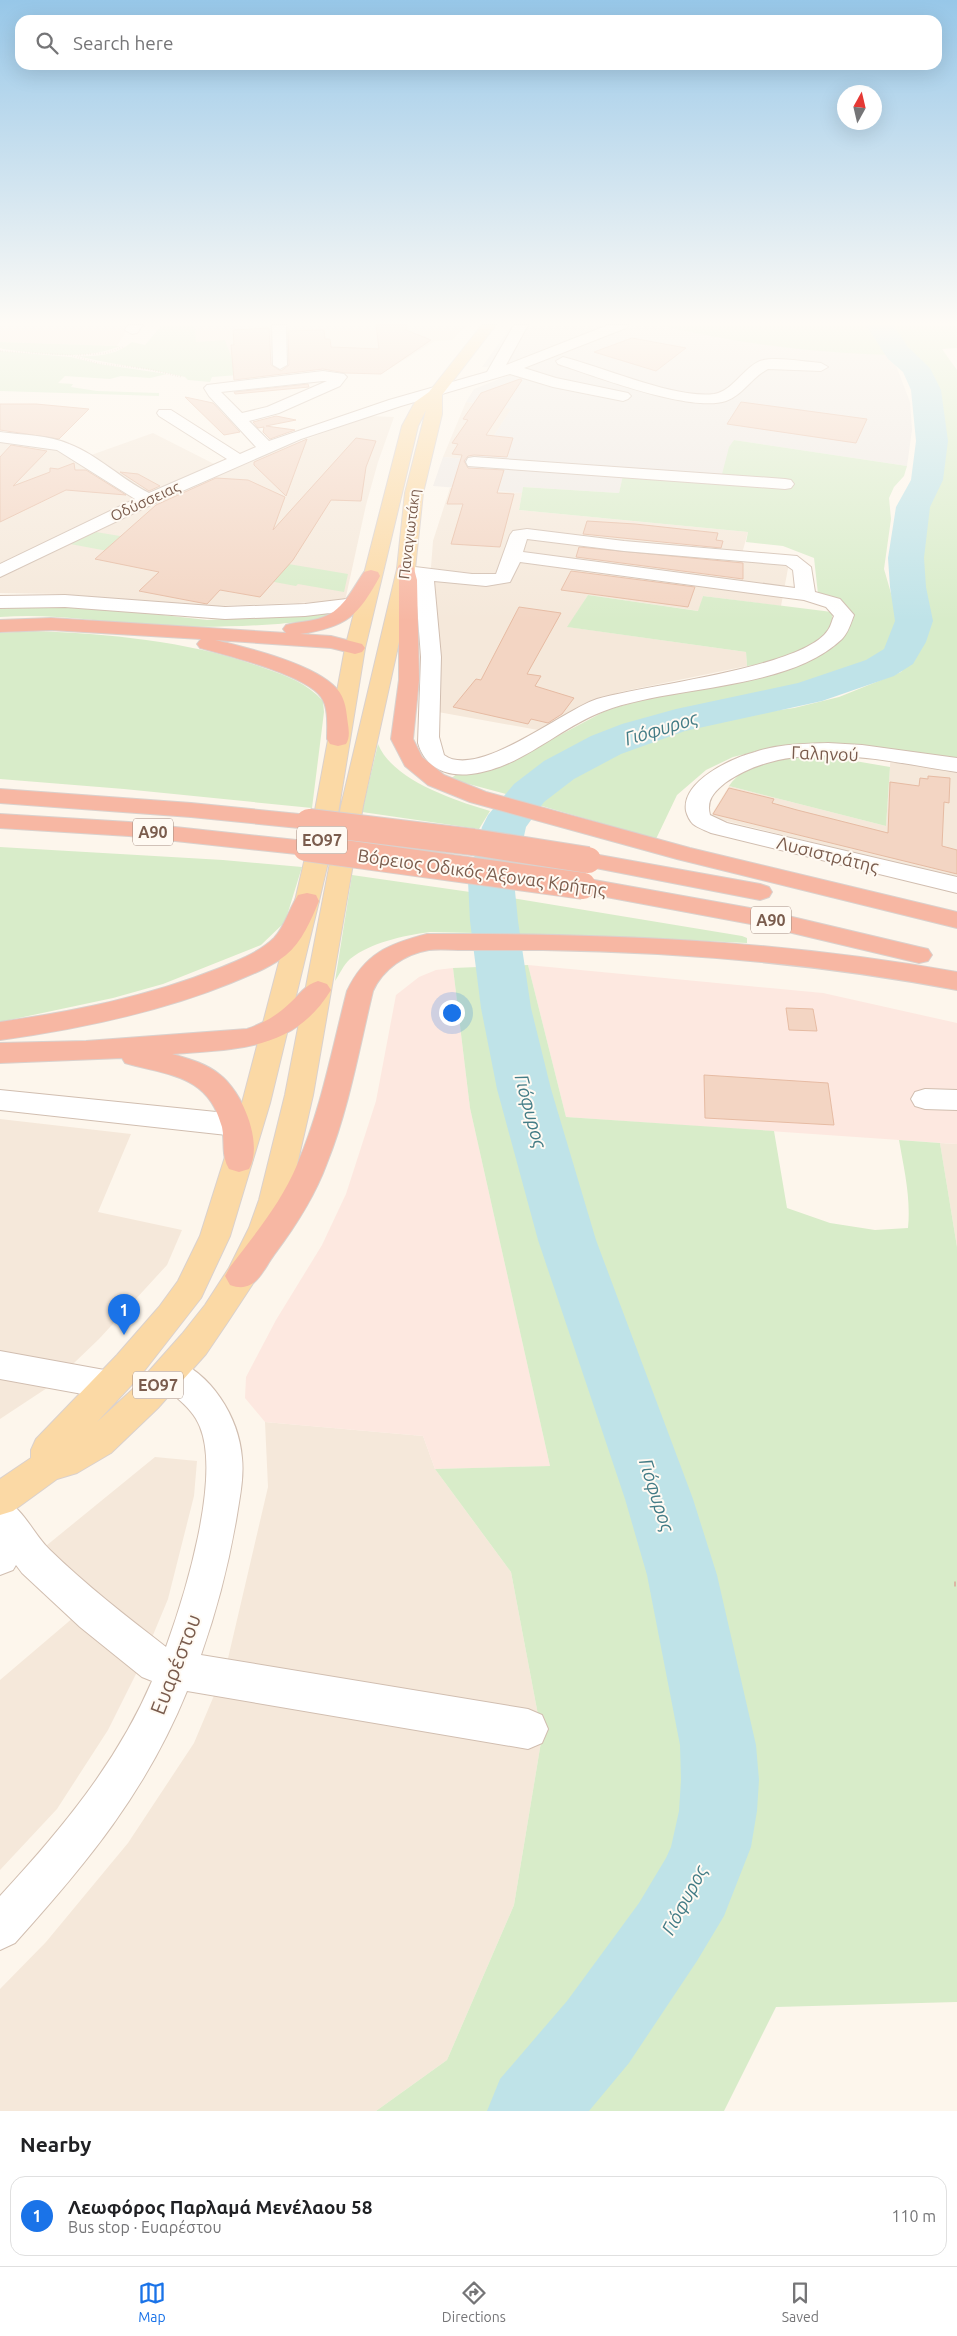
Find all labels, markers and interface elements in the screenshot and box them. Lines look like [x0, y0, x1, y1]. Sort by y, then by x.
search box [15, 15, 942, 70]
icon: search [33, 29, 61, 57]
text: Search here [73, 32, 173, 54]
north arrow [837, 85, 882, 130]
street label: Οδύσσειας [108, 477, 183, 524]
street label: Παναγιωτάκη [395, 488, 423, 580]
water label: Γιόφυρος [622, 706, 701, 750]
street label: Γαληνού [791, 742, 859, 764]
road number: Α90 [133, 819, 173, 846]
road number: ΕΟ97 [297, 826, 347, 854]
street label: Λυσιστράτης [775, 832, 881, 877]
street label: Βόρειος Οδικός Άξονας Κρήτης [356, 845, 607, 900]
road number: Α90 [751, 906, 791, 934]
your location [439, 1000, 465, 1026]
water label: Γιόφυρος [511, 1072, 552, 1151]
pin: 1 [108, 1294, 140, 1335]
road number: ΕΟ97 [133, 1372, 183, 1398]
water label: Γιόφυρος [635, 1456, 679, 1535]
street label: Ευαρέστου [145, 1610, 205, 1718]
water label: Γιόφυρος [657, 1861, 712, 1938]
text: Nearby [20, 2132, 91, 2156]
text: Λεωφόρος Παρλαμά Μενέλαου 58 [68, 2196, 372, 2218]
text: 1 [32, 2207, 42, 2225]
text: 110 m [891, 2207, 936, 2225]
text: Bus stop · Ευαρέστου [68, 2218, 222, 2236]
tab: Map [138, 2279, 166, 2325]
tab: Directions [442, 2279, 506, 2325]
tab: Saved [782, 2279, 819, 2325]

